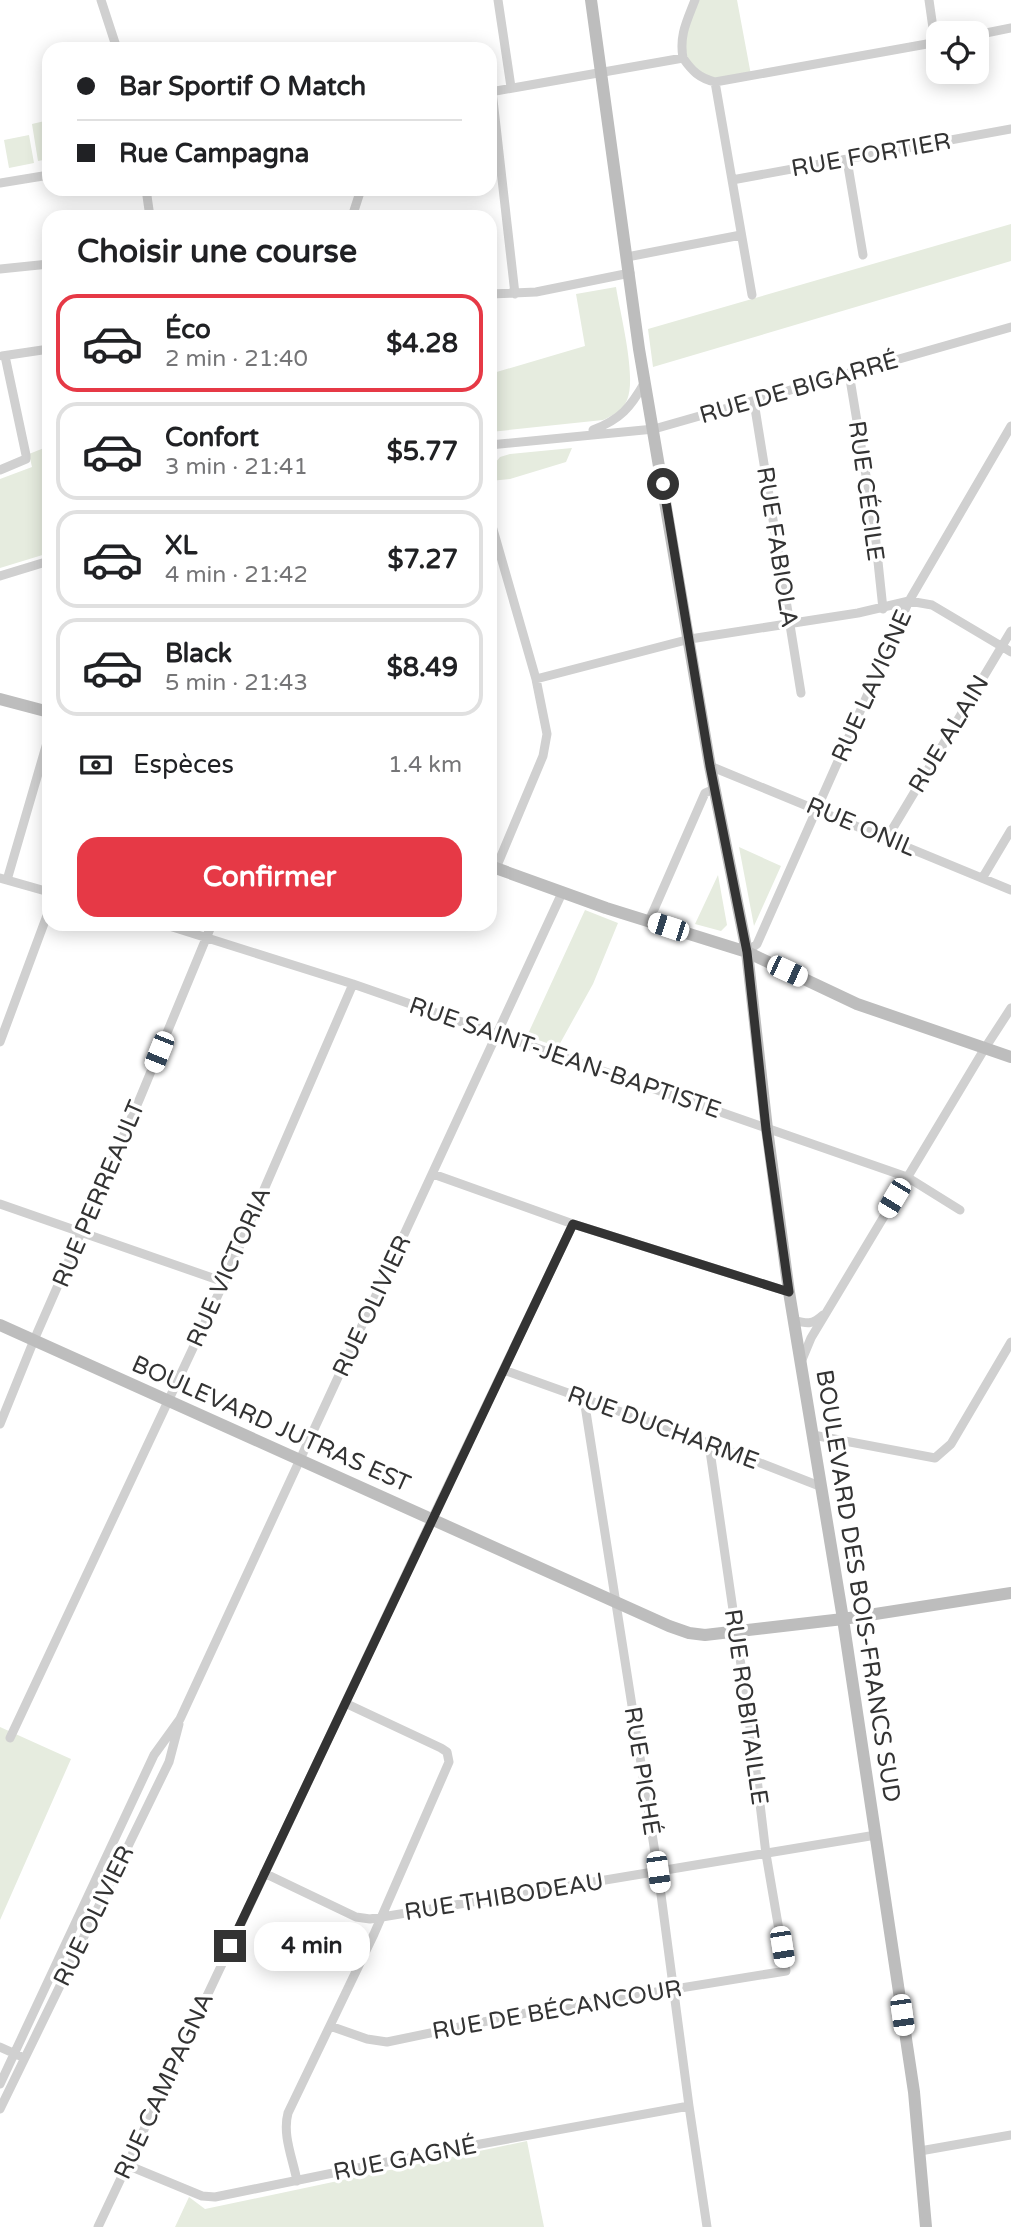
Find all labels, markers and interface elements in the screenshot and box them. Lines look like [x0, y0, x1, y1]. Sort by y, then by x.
map controls [926, 21, 989, 84]
button: locate [926, 21, 989, 84]
text: Bar Sportif O Match [119, 71, 366, 102]
street label: RUE FORTIER [789, 127, 953, 183]
text: Rue Campagna [119, 138, 309, 169]
text: Choisir une course [77, 233, 357, 271]
icon: car [81, 312, 144, 375]
text: Éco [165, 314, 211, 345]
text: $4.28 [386, 328, 458, 359]
text: 2 min · 21:40 [165, 345, 308, 373]
street label: RUE DE BIGARRÉ [696, 345, 902, 430]
street label: RUE CÉCILE [842, 419, 891, 563]
icon: car [81, 420, 144, 483]
text: Confort [165, 422, 259, 453]
text: $5.77 [387, 436, 458, 467]
text: 3 min · 21:41 [165, 453, 308, 481]
street label: RUE FABIOLA [750, 465, 804, 629]
route start [647, 468, 679, 500]
icon: car [81, 528, 144, 591]
text: XL [165, 530, 197, 561]
text: $7.27 [388, 544, 458, 575]
text: 4 min · 21:42 [165, 561, 308, 589]
street label: RUE LAVIGNE [826, 606, 918, 766]
icon: car [81, 636, 144, 699]
text: Black [165, 638, 232, 669]
text: $8.49 [387, 652, 458, 683]
text: 5 min · 21:43 [165, 669, 308, 697]
street label: RUE ALAIN [903, 670, 995, 798]
icon: cash [77, 746, 115, 784]
text: Espèces [133, 749, 234, 780]
text: 1.4 km [388, 751, 462, 779]
street label: RUE ONIL [802, 791, 920, 863]
button: Confirmer [77, 837, 462, 917]
car [645, 911, 692, 943]
car [764, 953, 811, 989]
street label: RUE SAINT-JEAN-BAPTISTE [405, 991, 725, 1125]
car [142, 1029, 177, 1075]
street label: RUE PERREAULT [47, 1096, 152, 1292]
car [875, 1175, 914, 1221]
street label: RUE VICTORIA [181, 1182, 277, 1352]
street label: RUE OLIVIER [327, 1231, 417, 1381]
street label: BOULEVARD JUTRAS EST [127, 1349, 415, 1499]
street label: BOULEVARD DES BOIS-FRANCS SUD [809, 1368, 907, 1804]
street label: RUE DUCHARME [563, 1380, 763, 1476]
street label: RUE ROBITAILLE [718, 1607, 774, 1807]
street label: RUE PICHÉ [618, 1704, 667, 1837]
street label: RUE OLIVIER [47, 1841, 141, 1991]
car [645, 1850, 672, 1894]
street label: RUE THIBODEAU [402, 1867, 606, 1927]
callout: 4 min [254, 1922, 370, 1970]
car [769, 1925, 796, 1969]
route end [214, 1930, 246, 1962]
text: 4 min [281, 1932, 343, 1960]
street label: RUE DE BÉCANCOUR [430, 1973, 684, 2046]
street label: RUE CAMPAGNA [108, 1988, 220, 2184]
car [889, 1993, 916, 2037]
street label: RUE GAGNÉ [331, 2130, 479, 2187]

